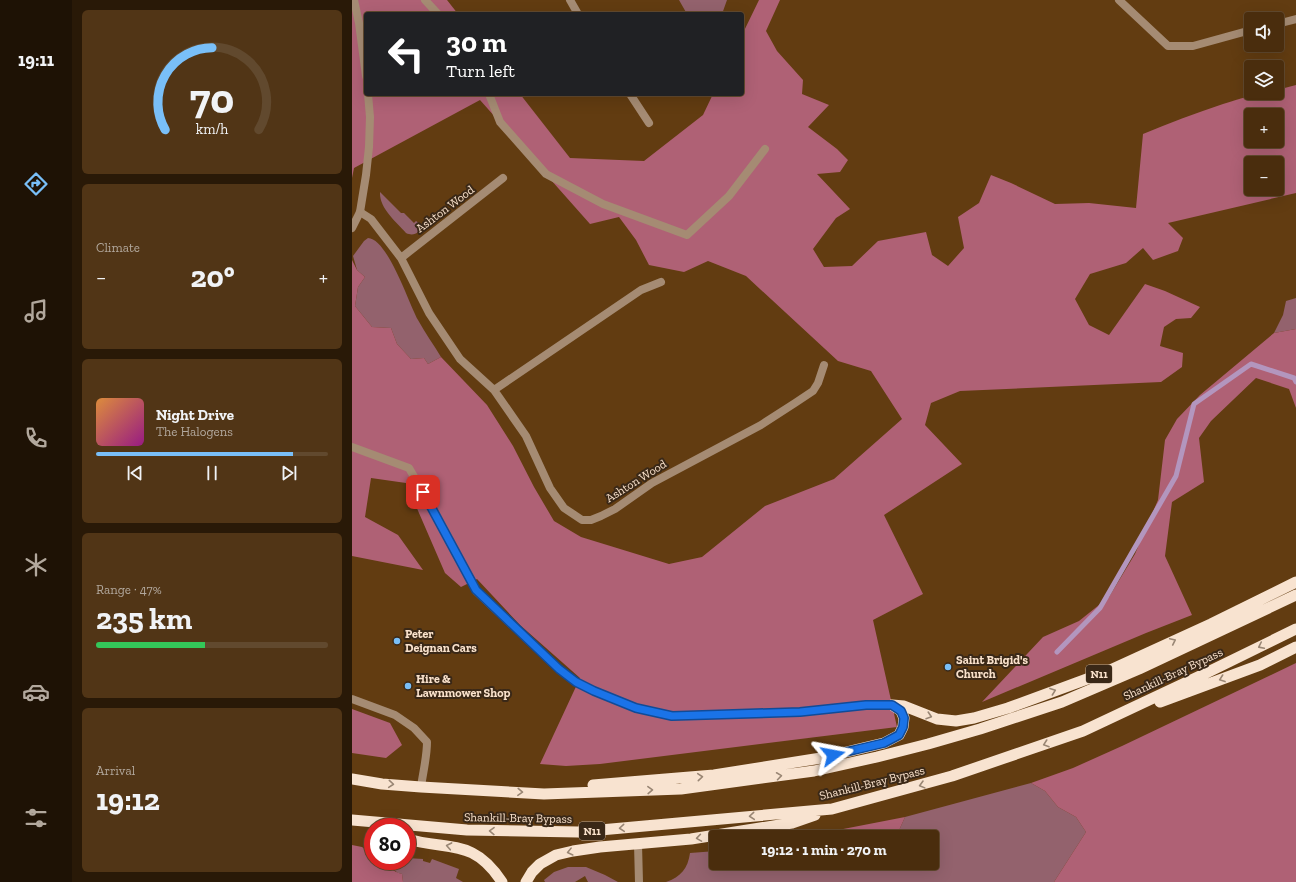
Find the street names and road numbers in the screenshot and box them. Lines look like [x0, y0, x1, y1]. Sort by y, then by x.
street label: Ashton Wood [413, 182, 477, 235]
street label: Ashton Wood [603, 457, 669, 505]
street label: Shankill-Bray Bypass [1121, 645, 1225, 703]
road number: N11 [1086, 665, 1112, 683]
street label: Shankill-Bray Bypass [818, 763, 926, 803]
street label: Shankill-Bray Bypass [464, 810, 572, 826]
road number: N11 [579, 822, 605, 840]

